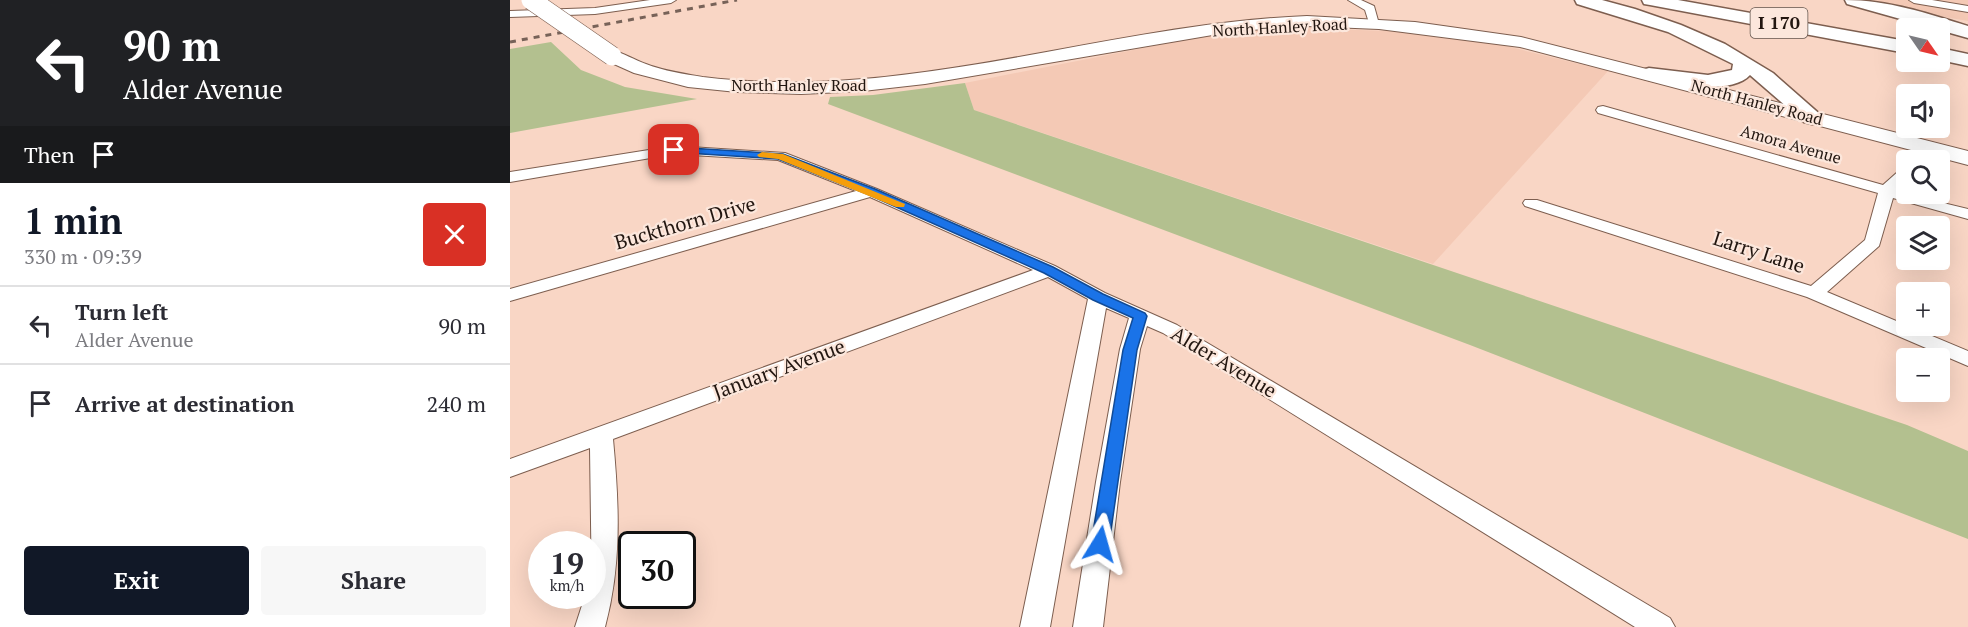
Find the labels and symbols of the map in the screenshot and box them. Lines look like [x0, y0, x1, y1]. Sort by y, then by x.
road number: I 170 [1750, 8, 1808, 38]
street label: North Hanley Road [1212, 12, 1348, 42]
north arrow [1896, 18, 1950, 72]
street label: North Hanley Road [731, 74, 867, 96]
street label: North Hanley Road [1689, 74, 1825, 130]
street label: Amora Avenue [1738, 119, 1844, 169]
pin [648, 124, 699, 175]
street label: Buckthorn Drive [611, 189, 759, 256]
street label: Larry Lane [1710, 224, 1808, 279]
street label: Alder Avenue [1167, 319, 1282, 404]
street label: January Avenue [709, 332, 849, 405]
position arrow [1068, 512, 1132, 576]
speed limit sign: 30 [618, 531, 696, 609]

